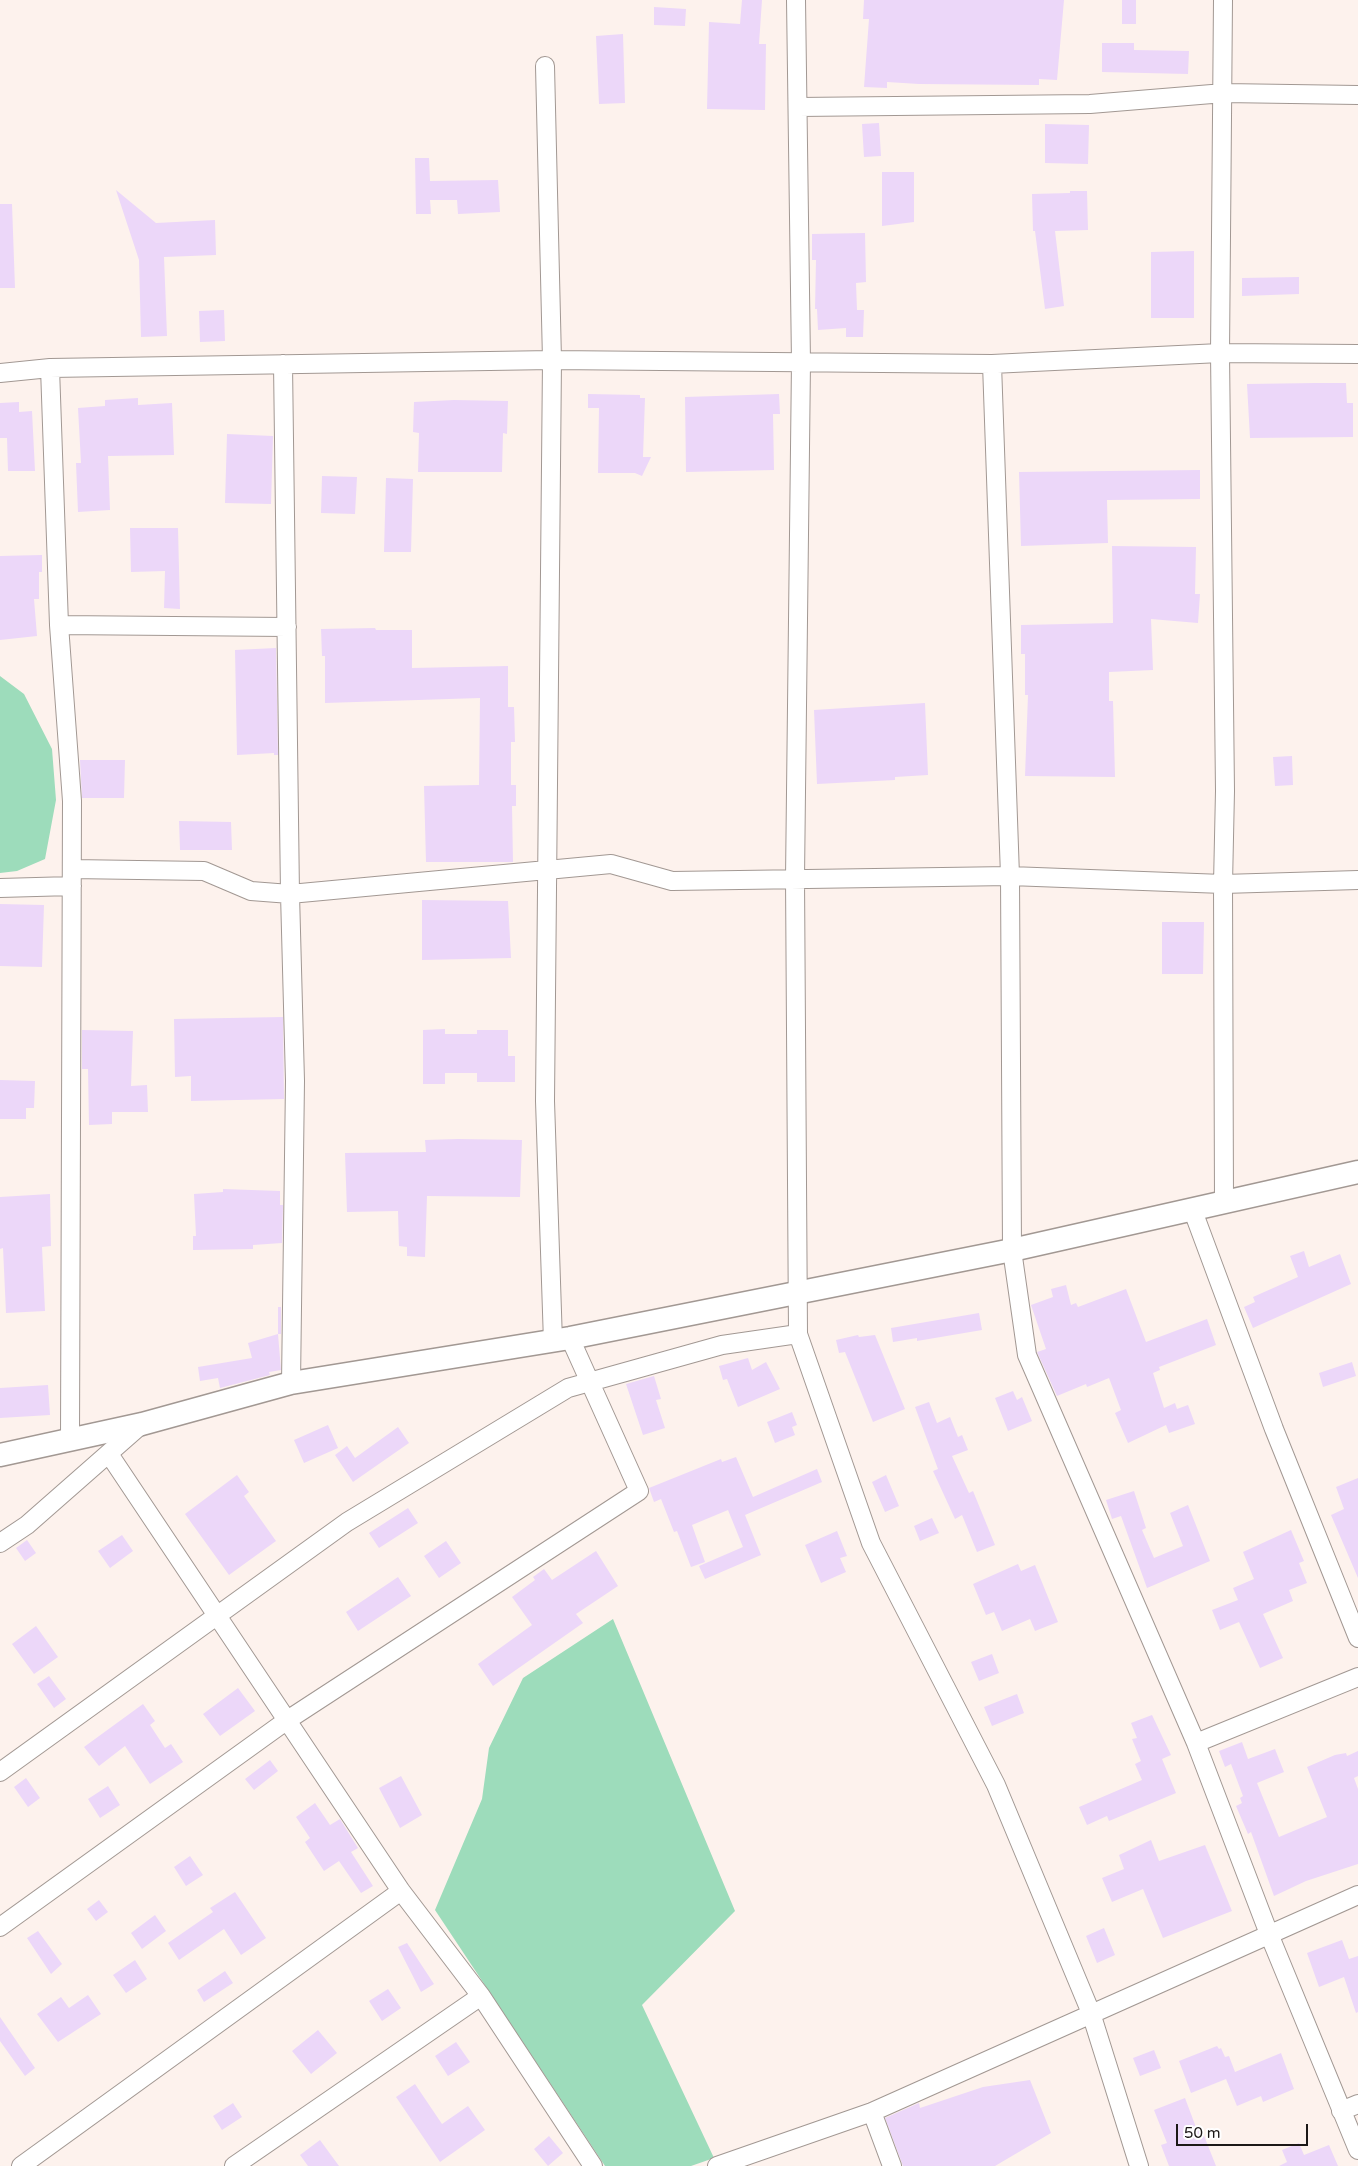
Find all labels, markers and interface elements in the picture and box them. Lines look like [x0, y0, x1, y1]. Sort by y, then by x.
scale bar [1178, 2114, 1310, 2146]
text: 50 m [1184, 2124, 1221, 2142]

